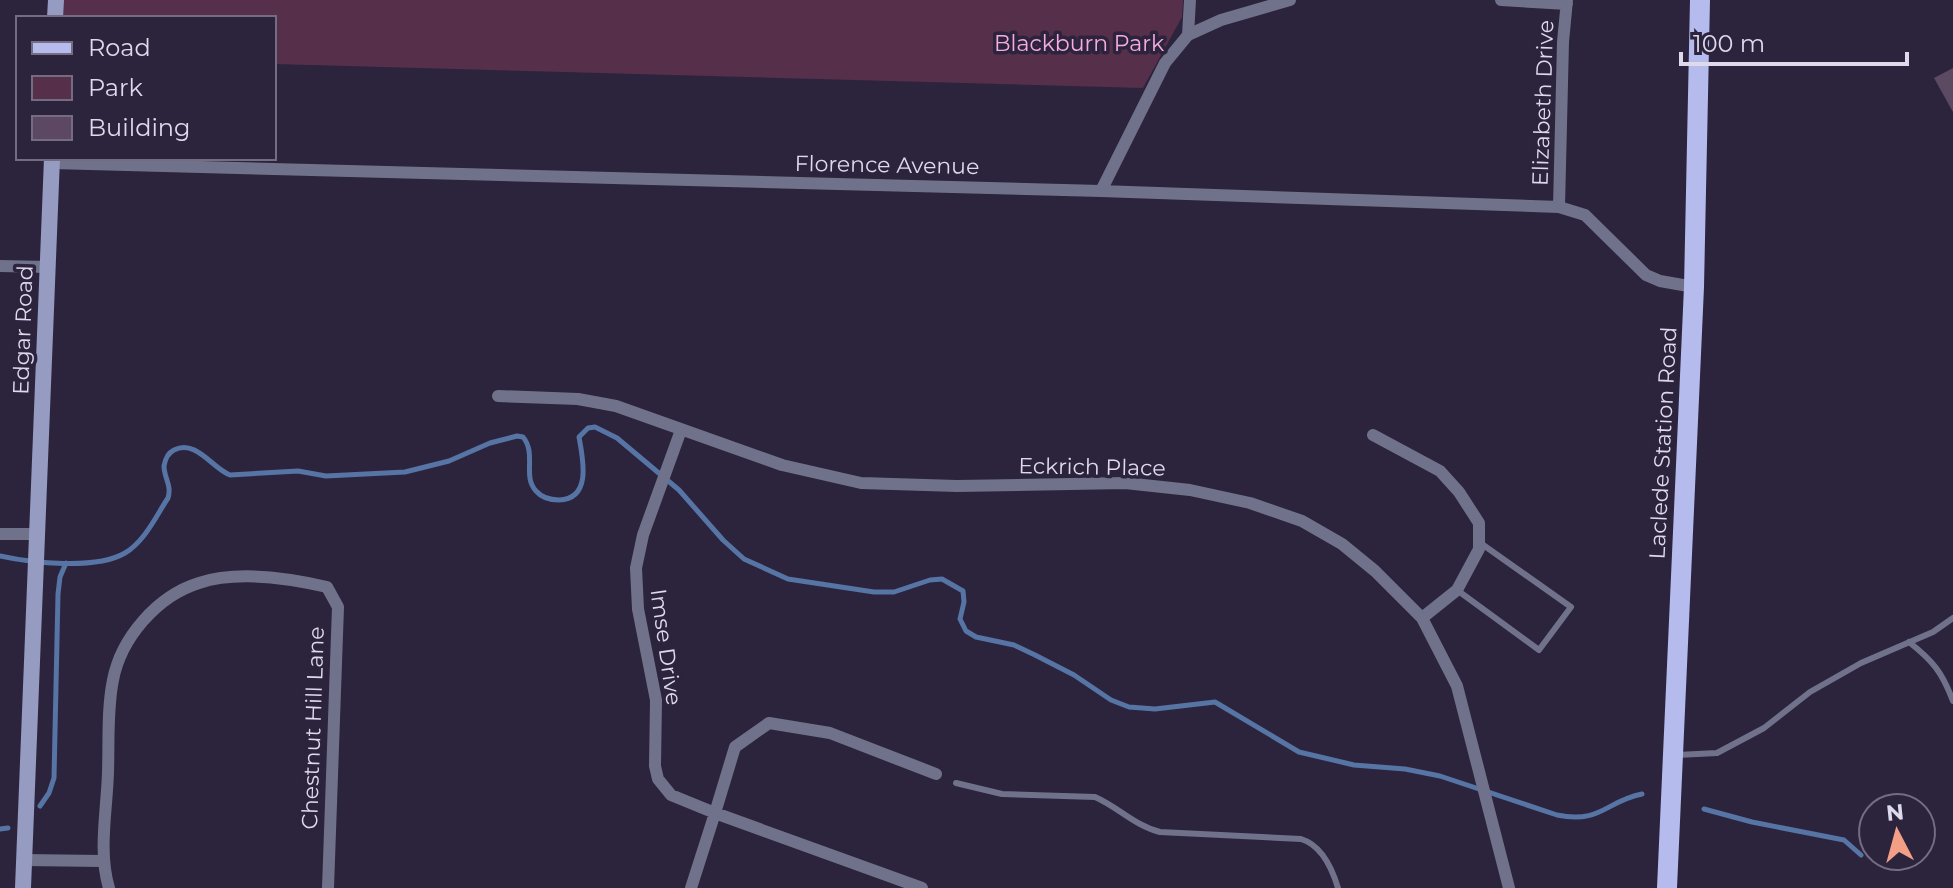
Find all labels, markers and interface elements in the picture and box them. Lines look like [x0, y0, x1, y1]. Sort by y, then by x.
legend [16, 16, 276, 160]
scale bar [1681, 16, 1907, 66]
street label: Elizabeth Drive [1527, 19, 1559, 187]
text: 100 m [1693, 29, 1765, 58]
park label: Blackburn Park [994, 30, 1165, 57]
text: Road [88, 33, 151, 62]
text: Park [88, 73, 143, 102]
text: Building [88, 113, 191, 142]
street label: Florence Avenue [794, 150, 980, 180]
street label: Edgar Road [7, 265, 39, 395]
street label: Laclede Station Road [1643, 326, 1683, 560]
street label: Eckrich Place [1018, 452, 1166, 482]
street label: Imse Drive [644, 587, 688, 707]
street label: Chestnut Hill Lane [296, 626, 330, 830]
north arrow [1857, 792, 1937, 872]
text: N [1885, 798, 1905, 827]

